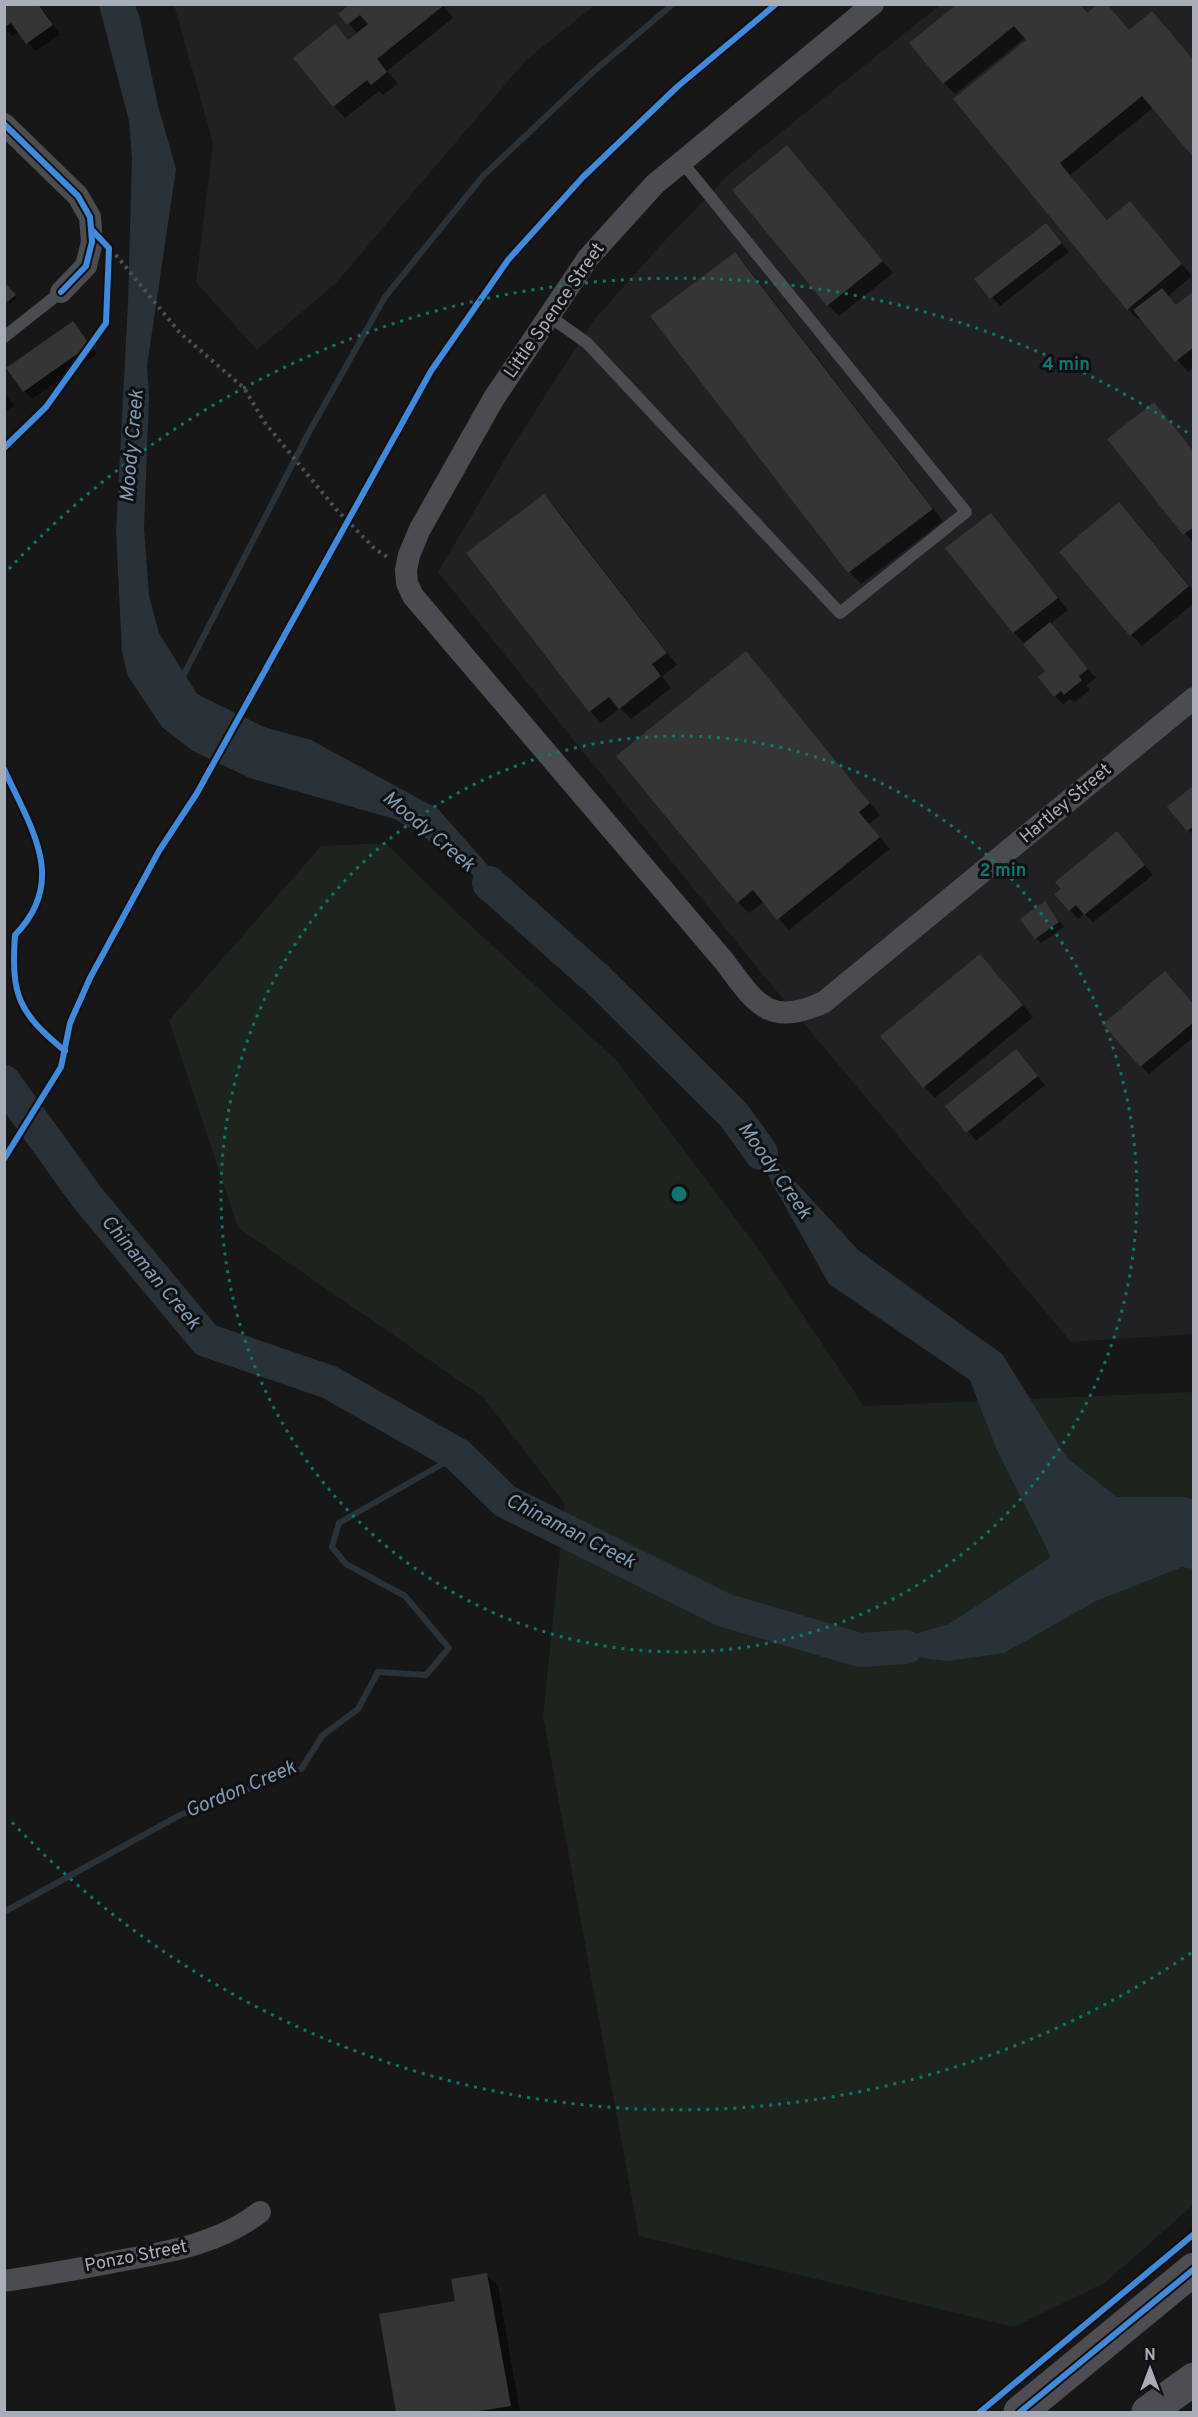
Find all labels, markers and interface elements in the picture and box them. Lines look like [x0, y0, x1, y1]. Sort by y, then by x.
street label: Little Spence Street [500, 239, 610, 383]
text: 4 min [1042, 354, 1090, 377]
water label: Moody Creek [115, 388, 151, 503]
street label: Hartley Street [1015, 759, 1117, 849]
water label: Moody Creek [376, 786, 480, 879]
text: 2 min [979, 860, 1027, 883]
water label: Moody Creek [731, 1117, 818, 1225]
centre of rings [669, 1184, 689, 1204]
water label: Chinaman Creek [94, 1210, 206, 1336]
water label: Chinaman Creek [501, 1488, 640, 1576]
water label: Gordon Creek [182, 1755, 301, 1825]
street label: Ponzo Street [83, 2236, 189, 2278]
north arrow [1120, 2339, 1180, 2399]
text: N [1144, 2346, 1156, 2366]

